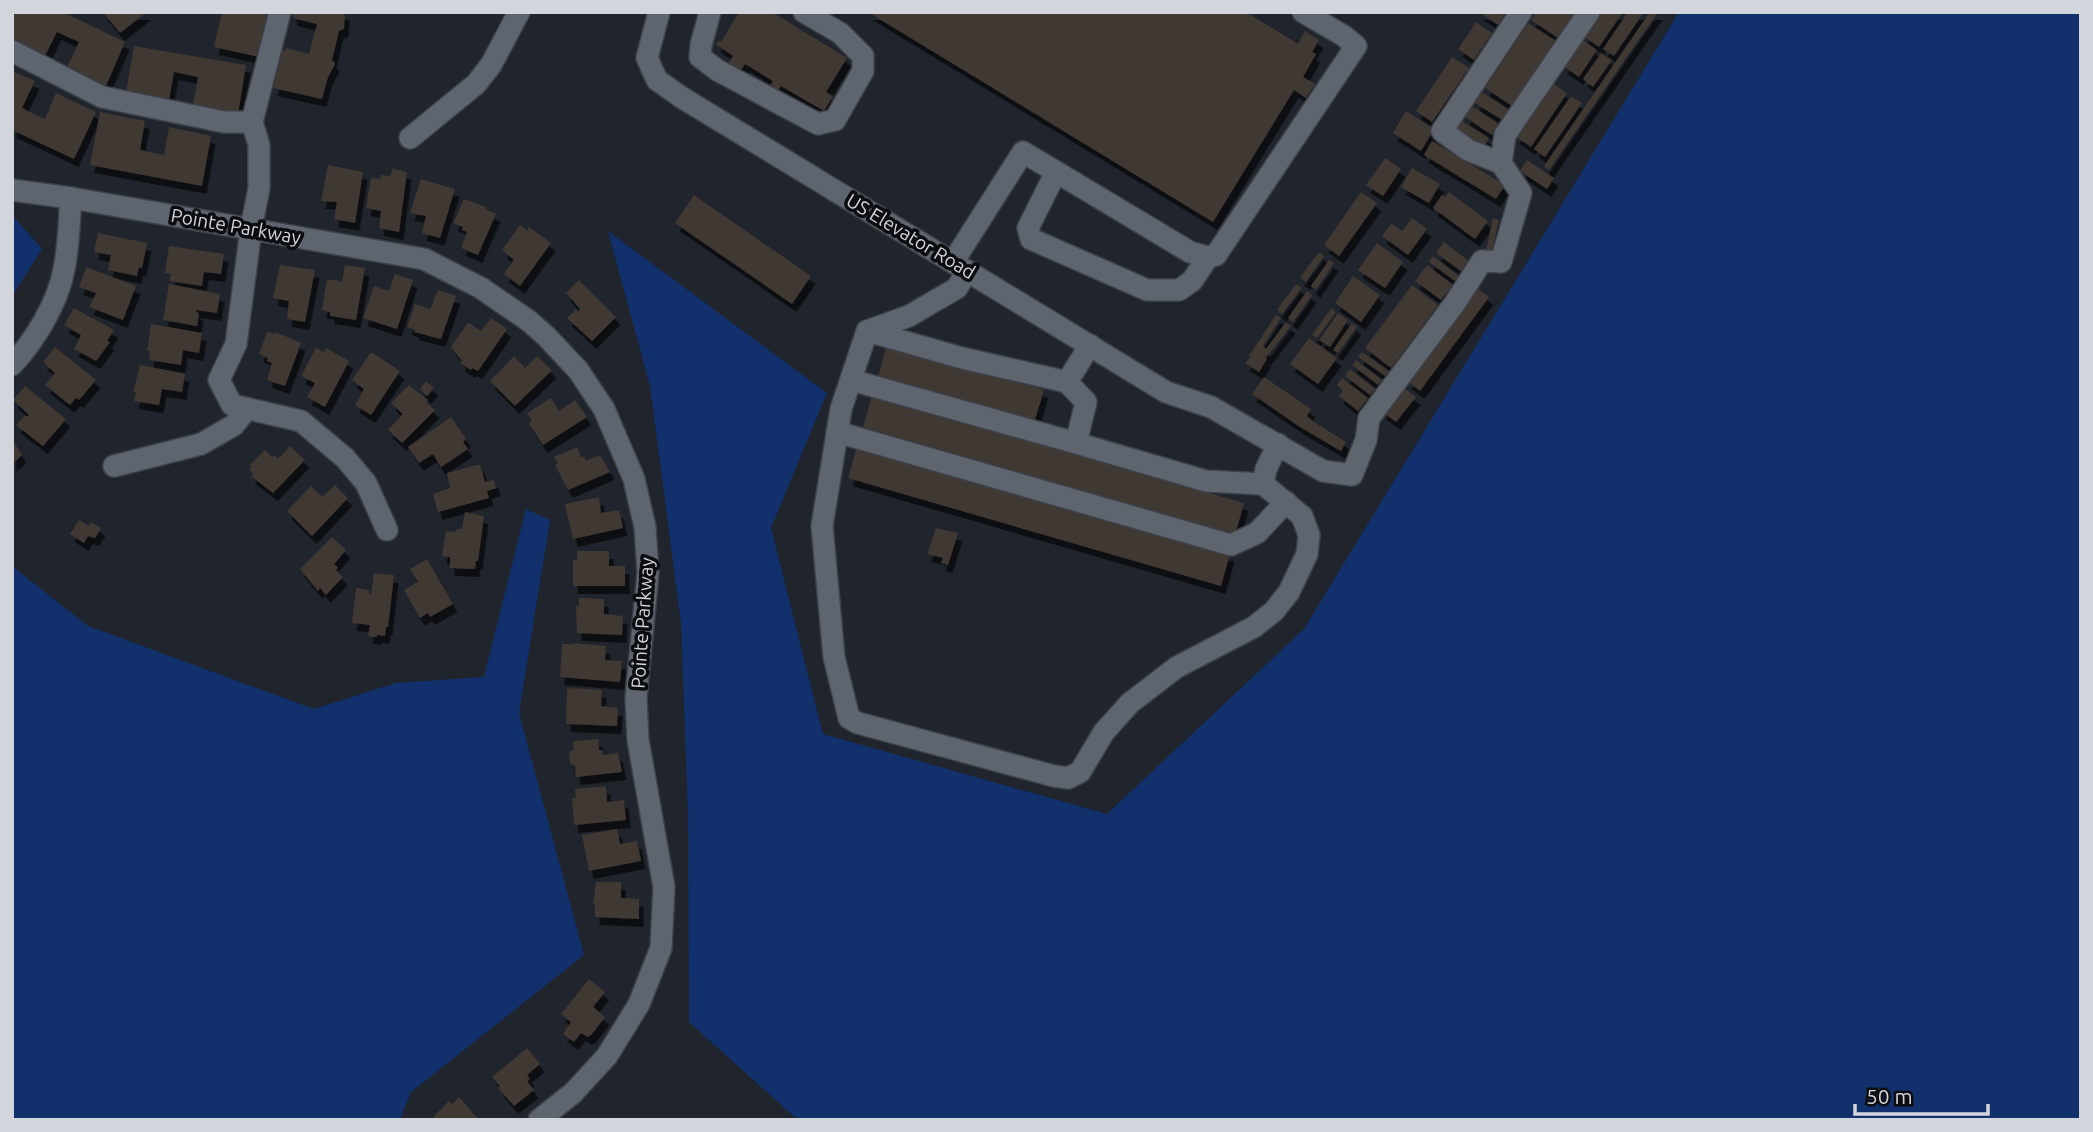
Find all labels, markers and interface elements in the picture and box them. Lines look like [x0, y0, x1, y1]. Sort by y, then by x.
street label: US Elevator Road [843, 189, 979, 283]
street label: Pointe Parkway [169, 204, 303, 248]
street label: Pointe Parkway [626, 557, 658, 689]
scale bar [1855, 1072, 1988, 1116]
text: 50 m [1866, 1084, 1913, 1108]

